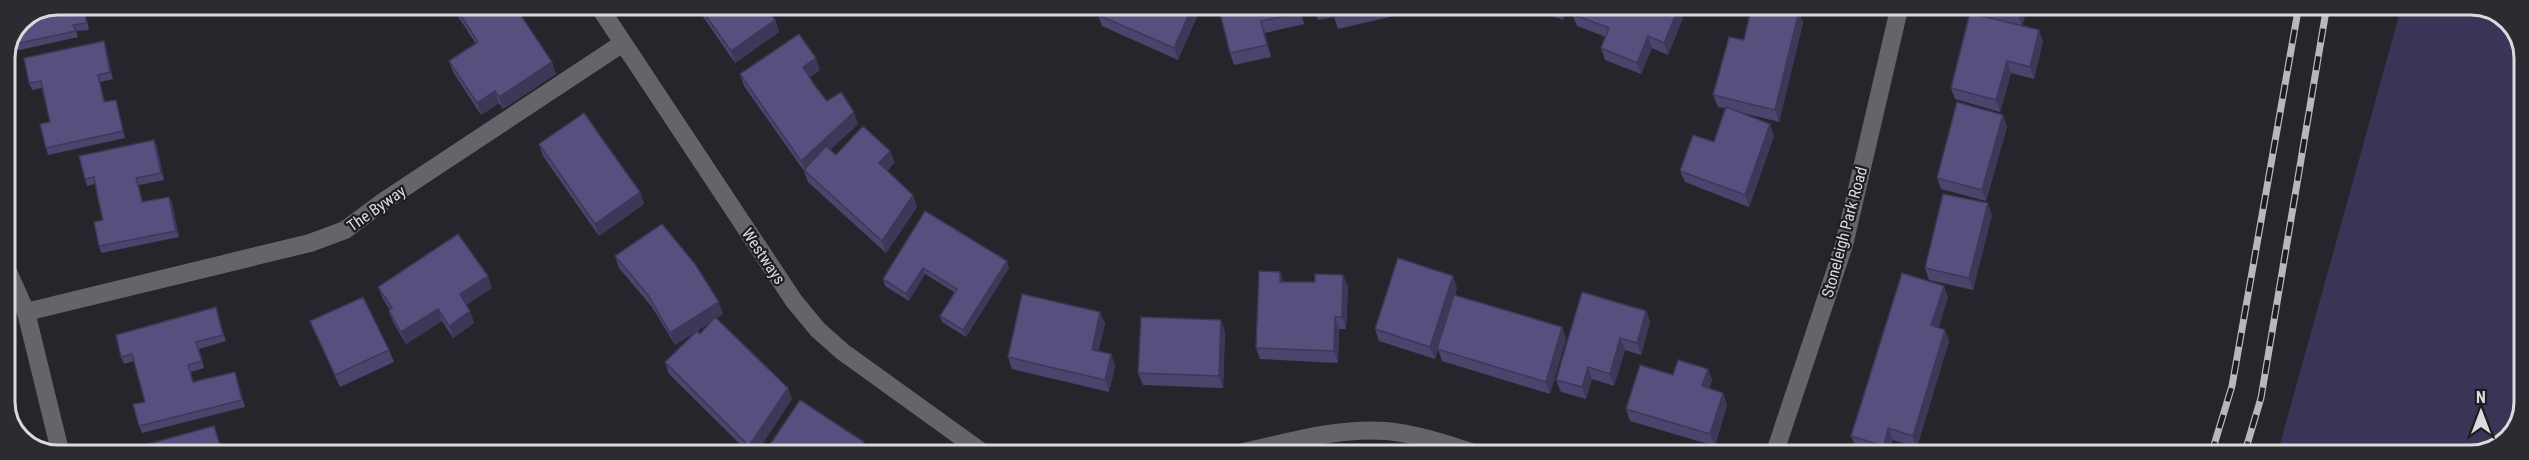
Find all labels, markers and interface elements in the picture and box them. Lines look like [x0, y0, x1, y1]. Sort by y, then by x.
street label: Stoneleigh Park Road [1818, 165, 1871, 300]
street label: The Byway [343, 181, 410, 235]
street label: Westways [738, 225, 789, 288]
north arrow [2451, 382, 2511, 442]
text: N [2476, 388, 2486, 407]

